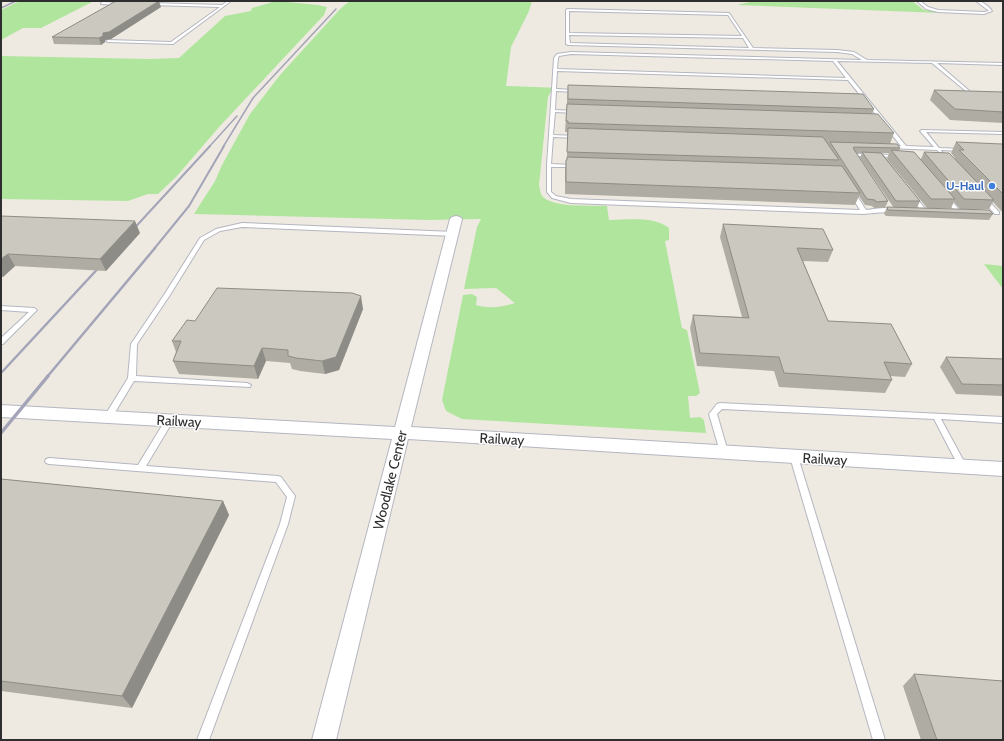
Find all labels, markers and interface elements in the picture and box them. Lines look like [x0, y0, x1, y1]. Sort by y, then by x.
place label: U-Haul [946, 178, 984, 193]
marker: U-Haul [987, 181, 997, 191]
street label: Railway [156, 411, 202, 431]
street label: Woodlake Center [369, 428, 411, 532]
street label: Railway [479, 429, 525, 449]
street label: Railway [802, 449, 848, 469]

